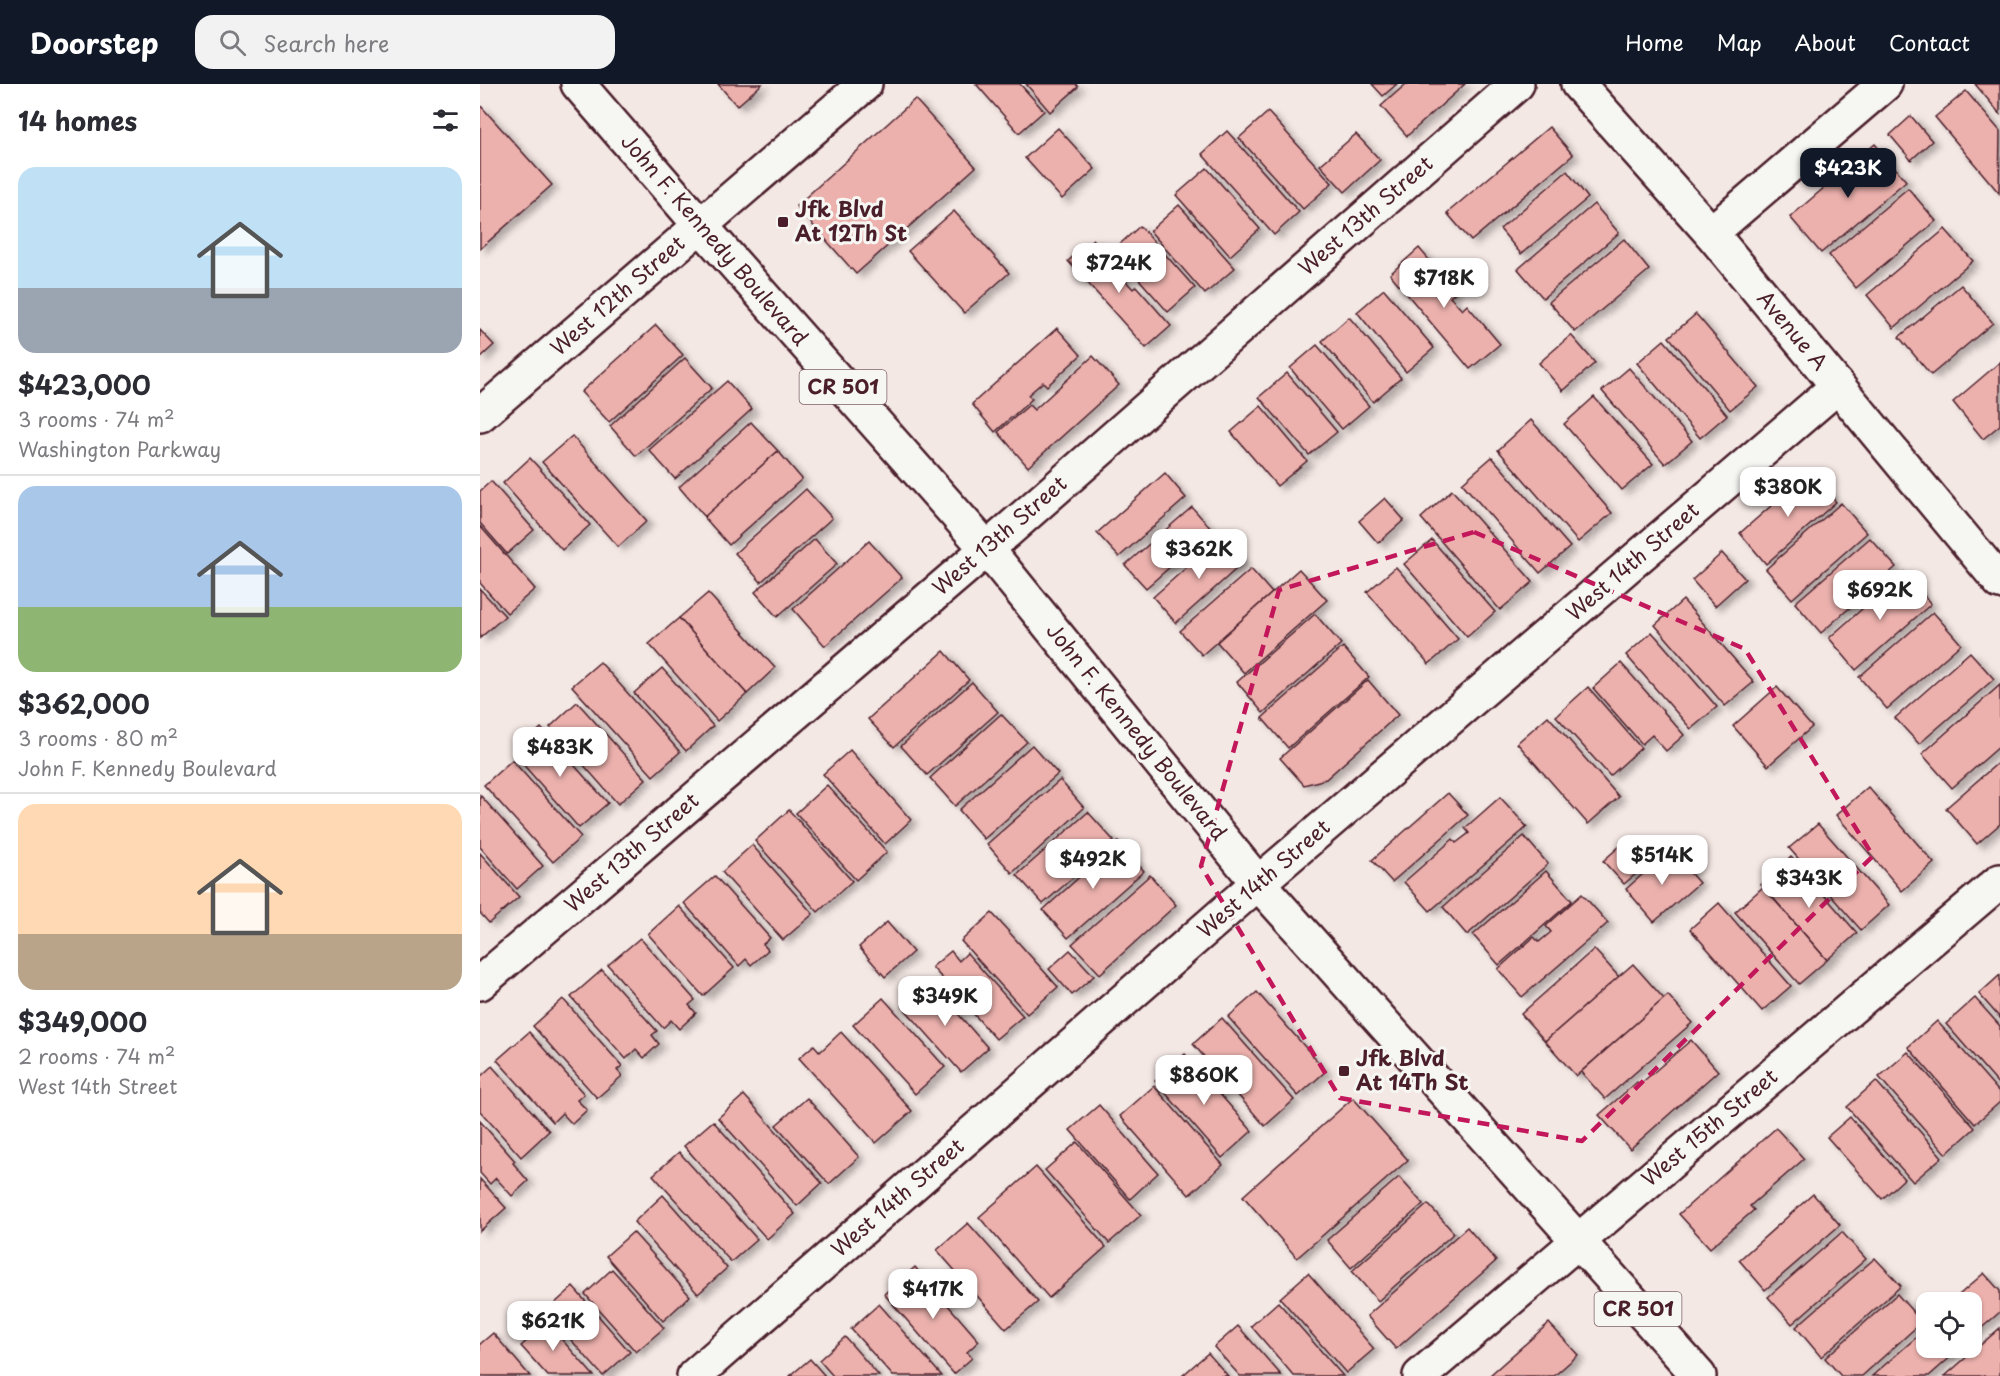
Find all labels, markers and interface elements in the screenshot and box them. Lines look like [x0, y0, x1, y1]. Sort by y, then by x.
search box [195, 15, 615, 69]
text: Doorstep [30, 21, 159, 64]
icon: search [216, 26, 249, 59]
text: Search here [264, 26, 389, 59]
text: Home [1625, 26, 1684, 58]
text: Map [1717, 26, 1762, 58]
text: About [1795, 26, 1856, 58]
text: Contact [1889, 26, 1970, 58]
text: 14 homes [18, 101, 137, 140]
icon: filters [429, 104, 462, 137]
street label: John F. Kennedy Boulevard [614, 126, 817, 352]
street label: West 13th Street [1290, 147, 1439, 282]
pin: $423K [1806, 148, 1890, 199]
text: $423K [1814, 152, 1882, 182]
place label: Jfk Blvd At 12Th St [795, 192, 907, 248]
icon: home [186, 206, 294, 314]
marker: Jfk Blvd At 12Th St [776, 215, 790, 229]
street label: West 12th Street [542, 227, 691, 362]
pin: $724K [1077, 243, 1161, 294]
text: $724K [1086, 247, 1152, 277]
pin: $718K [1402, 258, 1486, 309]
text: $718K [1413, 262, 1475, 292]
street label: Avenue A [1751, 283, 1837, 377]
text: $423,000 [18, 365, 151, 404]
road number: CR 501 [800, 370, 886, 404]
text: 3 rooms · 74 m² [18, 404, 175, 434]
text: Washington Parkway [18, 434, 221, 464]
street label: West 13th Street [924, 467, 1073, 602]
pin: $380K [1746, 467, 1830, 518]
text: $380K [1754, 471, 1822, 501]
street label: West 14th Street [1558, 493, 1705, 627]
icon: home [186, 525, 294, 633]
pin: $362K [1157, 529, 1241, 580]
text: $362K [1165, 533, 1233, 563]
pin: $692K [1838, 570, 1922, 621]
text: $692K [1847, 574, 1913, 604]
street label: John F. Kennedy Boulevard [1040, 615, 1236, 846]
text: $362,000 [18, 684, 150, 723]
text: 3 rooms · 80 m² [18, 723, 178, 753]
pin: $483K [518, 727, 602, 778]
text: $483K [527, 731, 593, 761]
text: John F. Kennedy Boulevard [18, 753, 277, 783]
street label: West 13th Street [556, 784, 705, 919]
street label: West 14th Street [1189, 810, 1336, 944]
pin: $514K [1620, 835, 1704, 886]
pin: $492K [1051, 839, 1135, 890]
text: $514K [1631, 839, 1693, 869]
icon: home [186, 843, 294, 951]
text: $492K [1059, 843, 1127, 873]
pin: $343K [1767, 858, 1851, 909]
text: $343K [1776, 862, 1842, 892]
pin: $349K [903, 976, 987, 1027]
text: $349K [912, 980, 978, 1010]
text: $349,000 [18, 1002, 147, 1041]
text: 2 rooms · 74 m² [18, 1041, 175, 1071]
place label: Jfk Blvd At 14Th St [1356, 1041, 1469, 1097]
pin: $860K [1162, 1055, 1246, 1106]
text: $860K [1169, 1059, 1239, 1089]
street label: West 15th Street [1634, 1060, 1784, 1193]
marker: Jfk Blvd At 14Th St [1337, 1064, 1351, 1078]
text: West 14th Street [18, 1071, 177, 1101]
street label: West 14th Street [823, 1129, 970, 1263]
pin: $417K [891, 1269, 975, 1320]
text: $417K [902, 1273, 964, 1303]
road number: CR 501 [1594, 1292, 1682, 1326]
map controls [1916, 1292, 1982, 1358]
button: locate [1916, 1292, 1982, 1358]
pin: $621K [511, 1301, 595, 1352]
text: $621K [521, 1305, 585, 1335]

